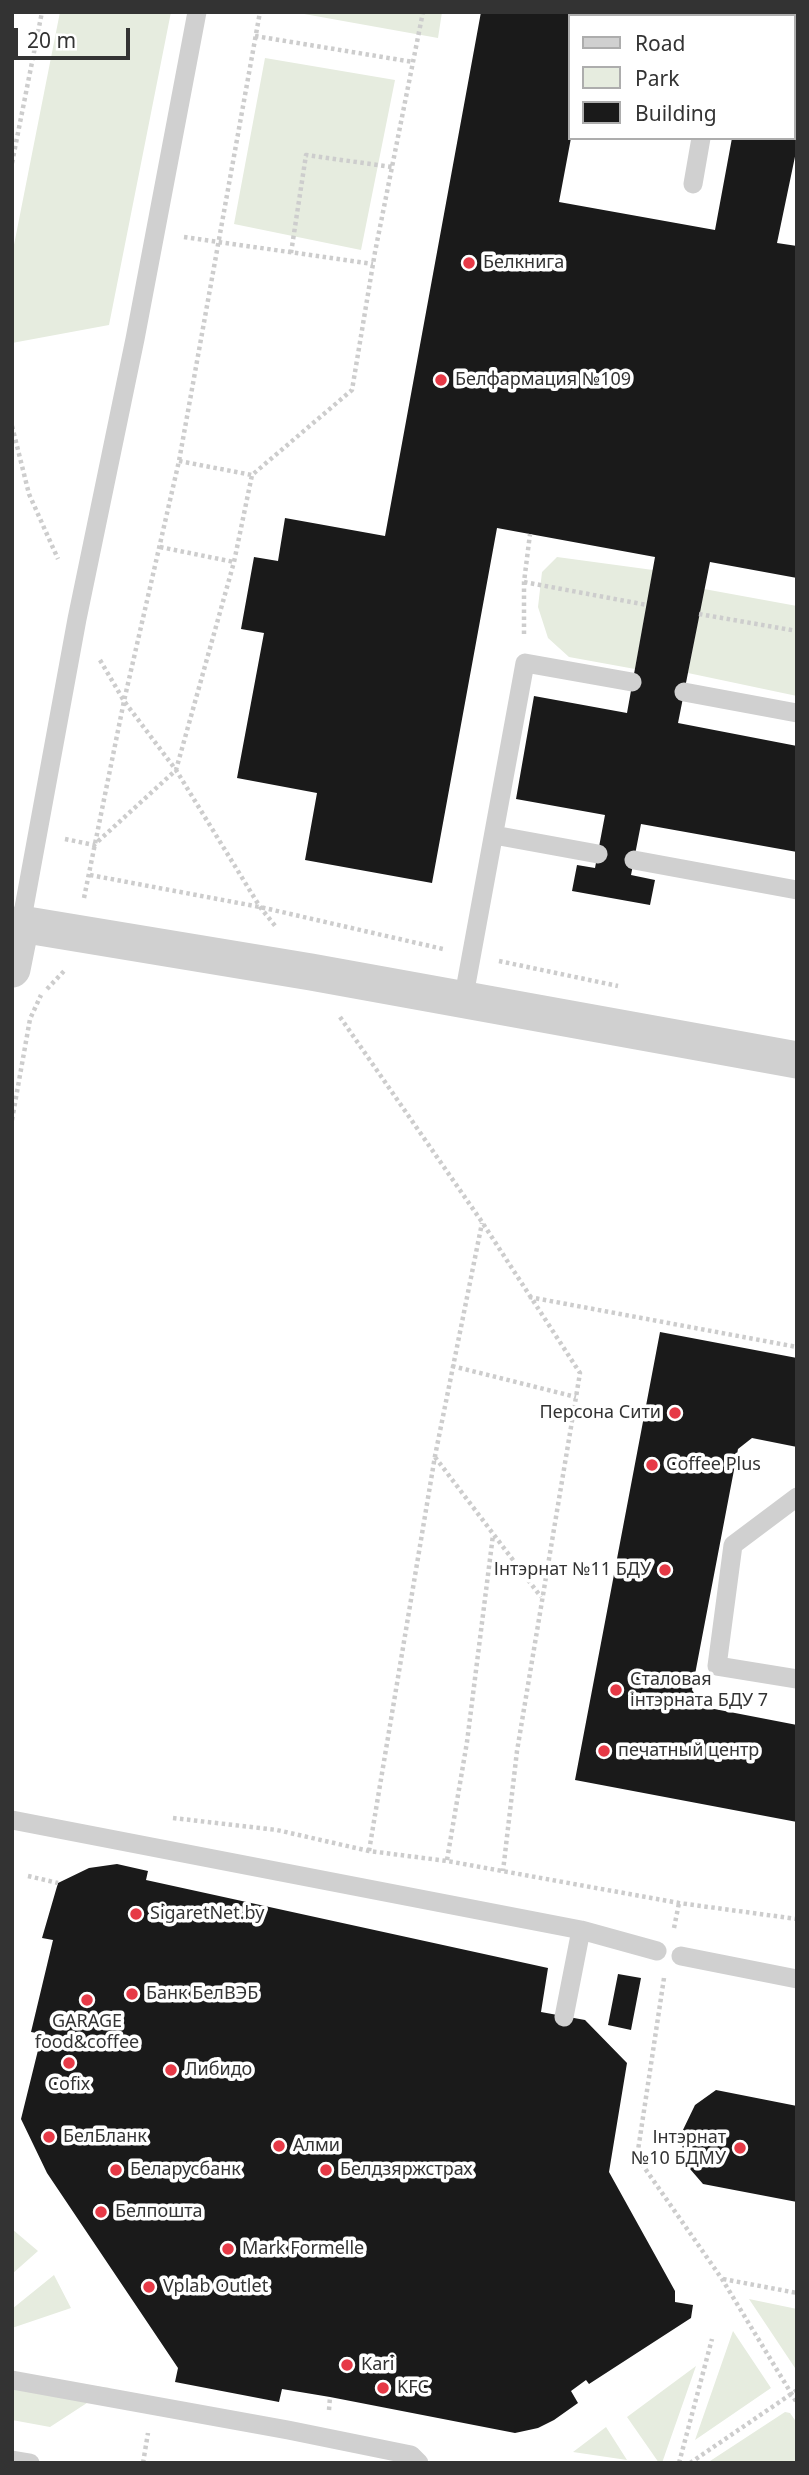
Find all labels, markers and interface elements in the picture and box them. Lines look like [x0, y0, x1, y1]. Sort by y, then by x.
scale bar [18, 14, 133, 58]
legend [568, 14, 795, 140]
text: 20 m [27, 26, 76, 54]
text: Road [635, 29, 685, 57]
text: Park [635, 64, 679, 92]
text: Building [635, 99, 717, 127]
place label: Белкнига [483, 252, 564, 274]
marker: Белкнига [461, 255, 477, 271]
place label: Белфармация №109 [455, 369, 631, 391]
marker: Белфармация №109 [433, 372, 449, 388]
place label: Персона Сити [540, 1402, 661, 1424]
marker: Персона Сити [667, 1405, 683, 1421]
place label: Coffee Plus [666, 1454, 761, 1476]
marker: Coffee Plus [644, 1457, 660, 1473]
place label: Інтэрнат №11 БДУ [494, 1559, 651, 1581]
marker: Інтэрнат №11 БДУ [657, 1562, 673, 1578]
place label: Сталовая інтэрната БДУ 7 [630, 1669, 768, 1712]
marker: Сталовая інтэрната БДУ 7 [608, 1682, 624, 1698]
place label: печатный центр [618, 1740, 759, 1762]
marker: печатный центр [596, 1743, 612, 1759]
place label: SigaretNet.by [150, 1903, 264, 1925]
marker: SigaretNet.by [128, 1906, 144, 1922]
place label: Банк БелВЭБ [146, 1983, 258, 2005]
marker: Банк БелВЭБ [124, 1986, 140, 2002]
marker: GARAGE food&coffee [79, 1992, 95, 2008]
place label: GARAGE food&coffee [35, 2011, 139, 2054]
marker: Cofix [61, 2055, 77, 2071]
place label: Либидо [185, 2059, 252, 2081]
marker: Либидо [163, 2062, 179, 2078]
place label: Cofix [48, 2074, 90, 2096]
place label: БелБланк [63, 2126, 147, 2148]
place label: Інтэрнат №10 БДМУ [631, 2127, 726, 2170]
marker: БелБланк [41, 2129, 57, 2145]
place label: Алми [293, 2135, 340, 2157]
marker: Алми [271, 2138, 287, 2154]
marker: Інтэрнат №10 БДМУ [732, 2140, 748, 2156]
place label: Беларусбанк [130, 2159, 241, 2181]
place label: Белдзяржстрах [340, 2159, 473, 2181]
marker: Беларусбанк [108, 2162, 124, 2178]
marker: Белдзяржстрах [318, 2162, 334, 2178]
place label: Белпошта [115, 2201, 203, 2223]
marker: Белпошта [93, 2204, 109, 2220]
place label: Mark Formelle [242, 2238, 364, 2260]
marker: Mark Formelle [220, 2241, 236, 2257]
place label: Vplab Outlet [163, 2276, 268, 2298]
marker: Vplab Outlet [141, 2279, 157, 2295]
place label: Kari [361, 2354, 394, 2376]
marker: Kari [339, 2357, 355, 2373]
place label: KFC [397, 2377, 429, 2399]
marker: KFC [375, 2380, 391, 2396]

